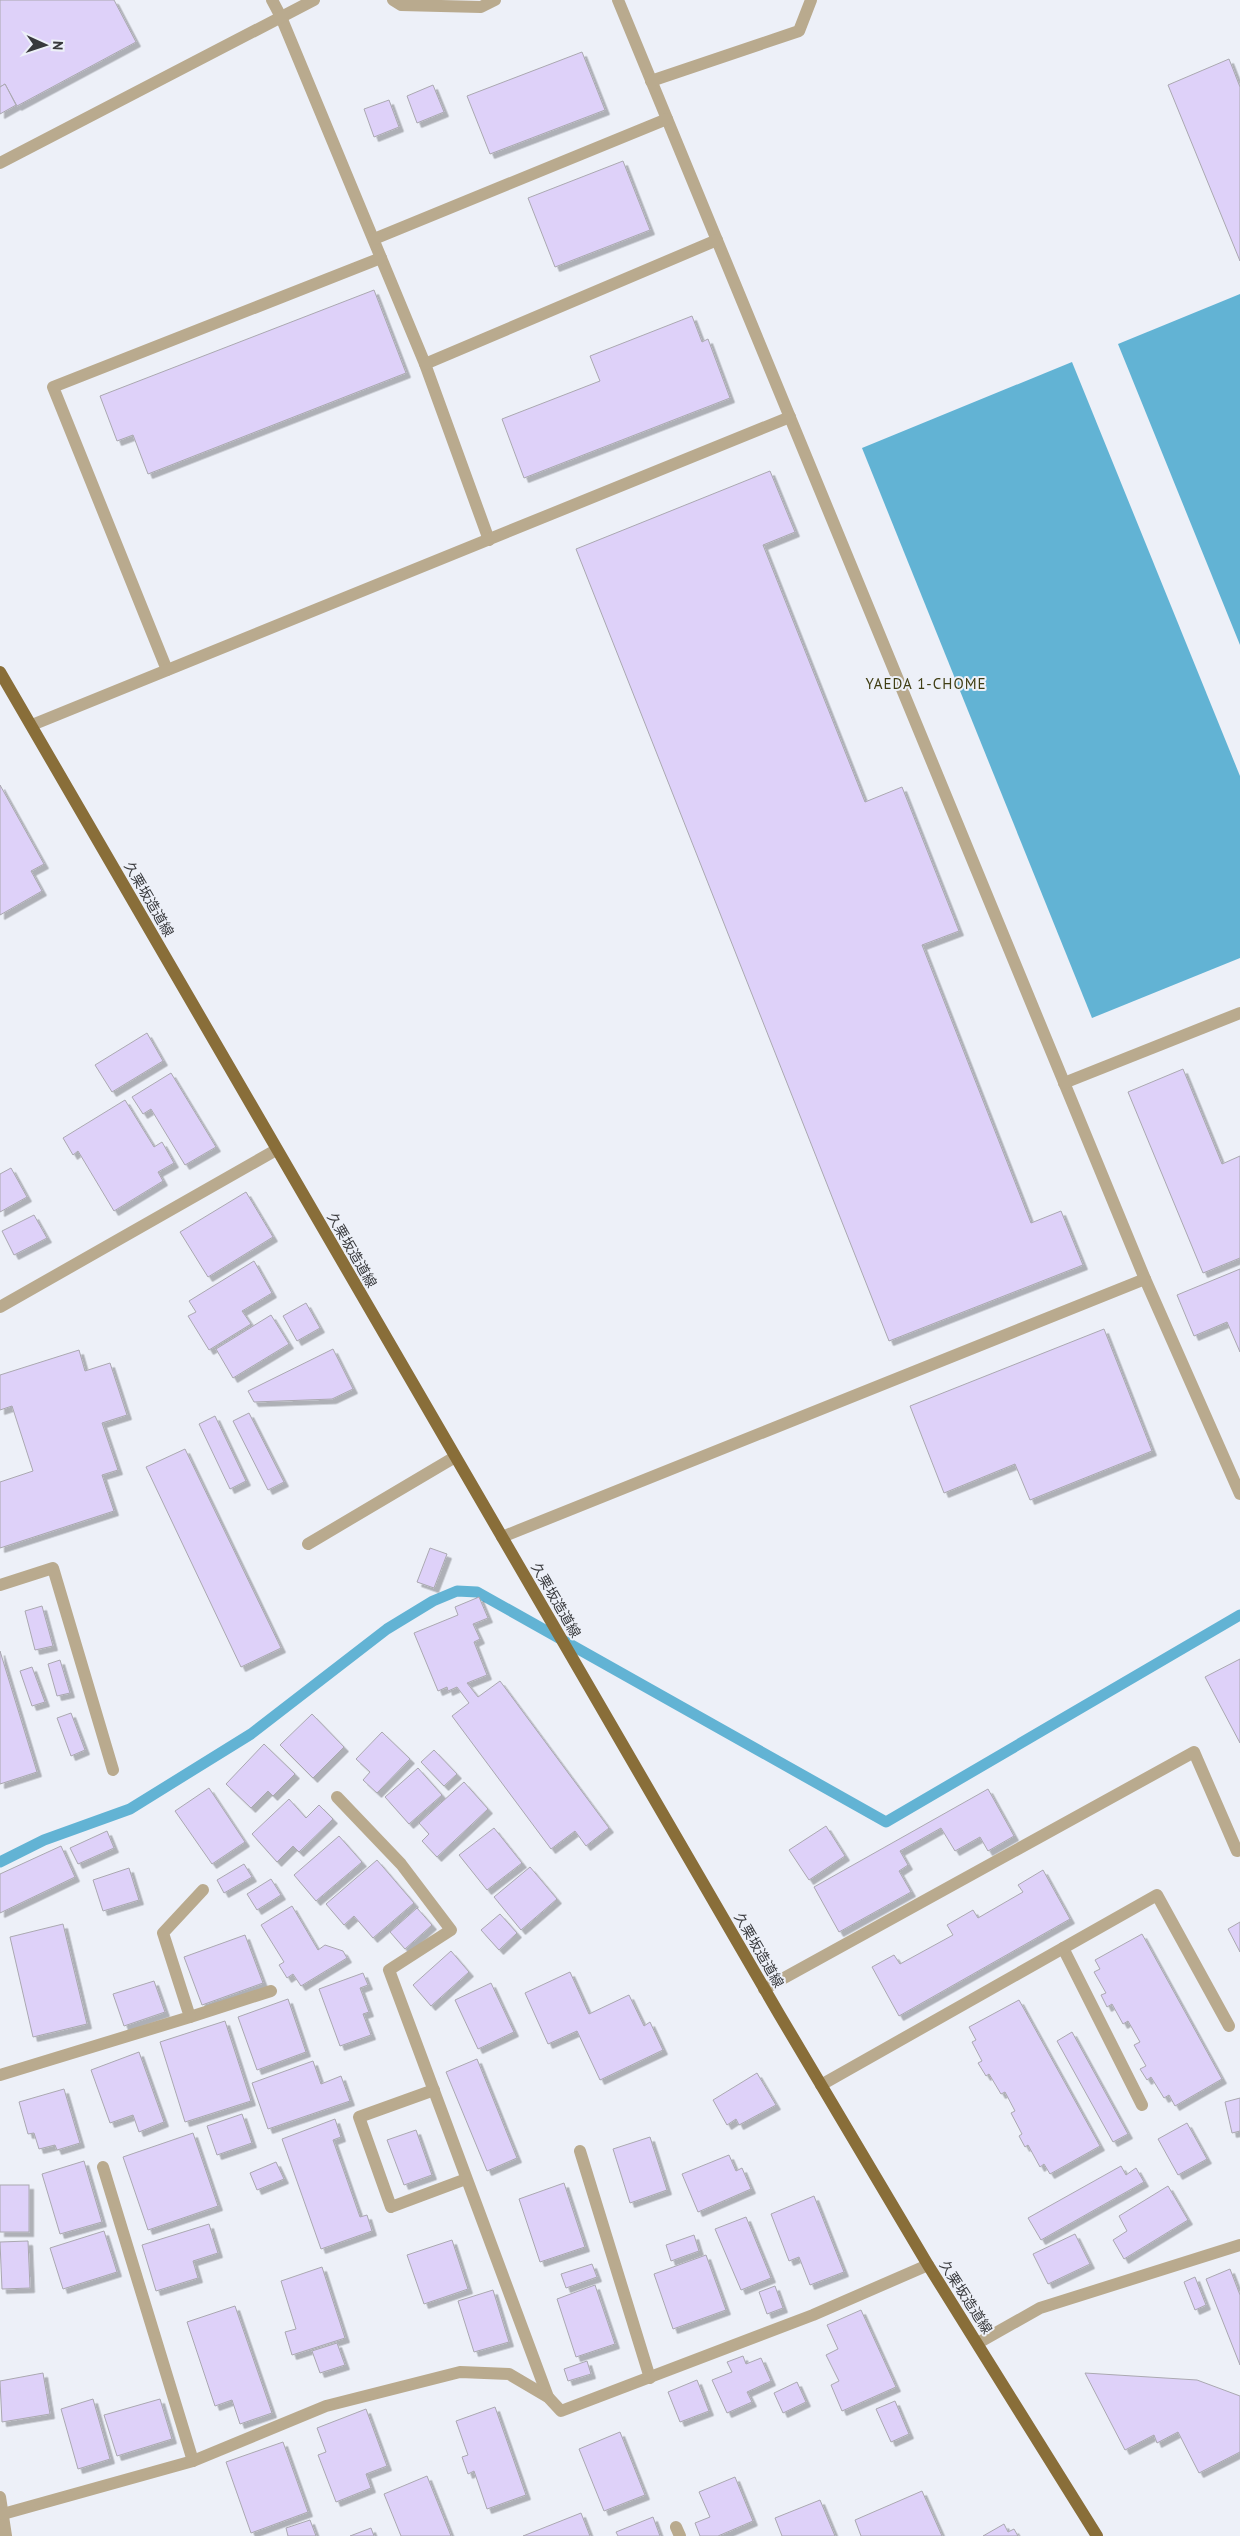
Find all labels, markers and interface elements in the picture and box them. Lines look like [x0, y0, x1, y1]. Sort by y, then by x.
north arrow [20, 20, 70, 70]
text: N [49, 41, 67, 51]
district label: YAEDA 1-CHOME [865, 674, 987, 693]
street label: 久栗坂造道線 [120, 858, 178, 940]
street label: 久栗坂造道線 [323, 1209, 381, 1291]
street label: 久栗坂造道線 [527, 1559, 585, 1641]
street label: 久栗坂造道線 [730, 1909, 788, 1991]
street label: 久栗坂造道線 [936, 2257, 996, 2337]

